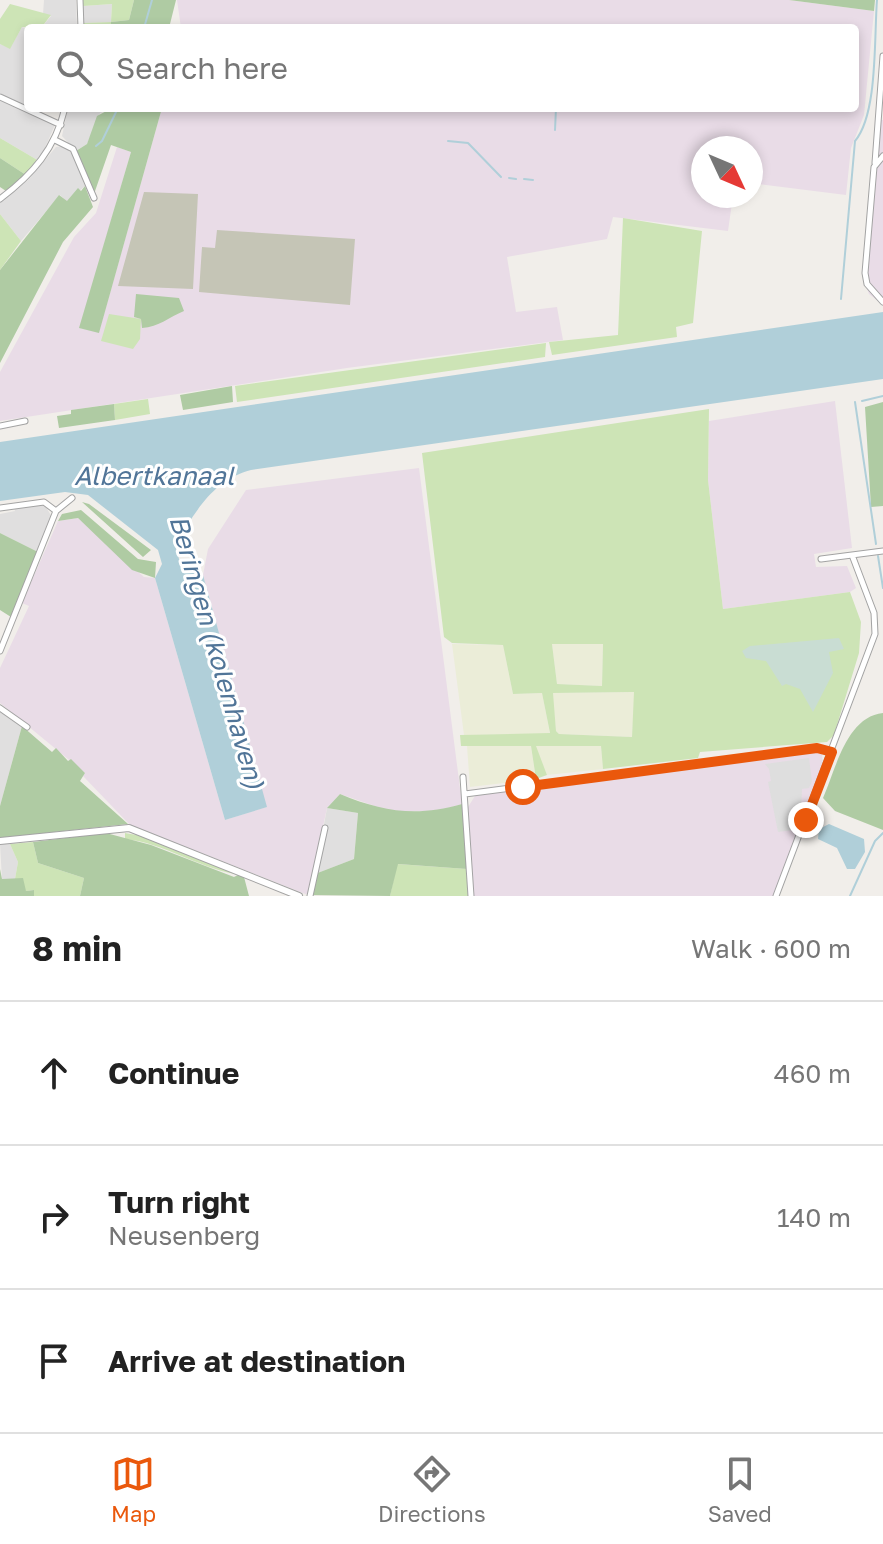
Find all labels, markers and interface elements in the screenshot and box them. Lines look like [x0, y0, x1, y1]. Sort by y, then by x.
search box [24, 24, 859, 112]
icon: search [52, 46, 96, 90]
text: Search here [116, 50, 288, 86]
north arrow [691, 136, 763, 208]
water label: Albertkanaal [74, 460, 236, 491]
water label: Beringen (kolenhaven) [164, 512, 271, 792]
route start [505, 769, 541, 805]
route end [788, 802, 824, 838]
text: 8 min [32, 928, 122, 968]
text: Walk · 600 m [691, 933, 851, 964]
icon: ahead [32, 1051, 76, 1095]
text: Continue [108, 1055, 239, 1091]
text: 460 m [774, 1058, 851, 1089]
text: Turn right [108, 1184, 250, 1220]
icon: right [32, 1195, 76, 1239]
text: 140 m [777, 1202, 851, 1233]
text: Neusenberg [108, 1220, 260, 1251]
icon: arrive [32, 1339, 76, 1383]
text: Arrive at destination [108, 1343, 405, 1379]
tab: Map [111, 1452, 156, 1527]
tab: Directions [378, 1452, 486, 1527]
tab: Saved [708, 1452, 772, 1527]

